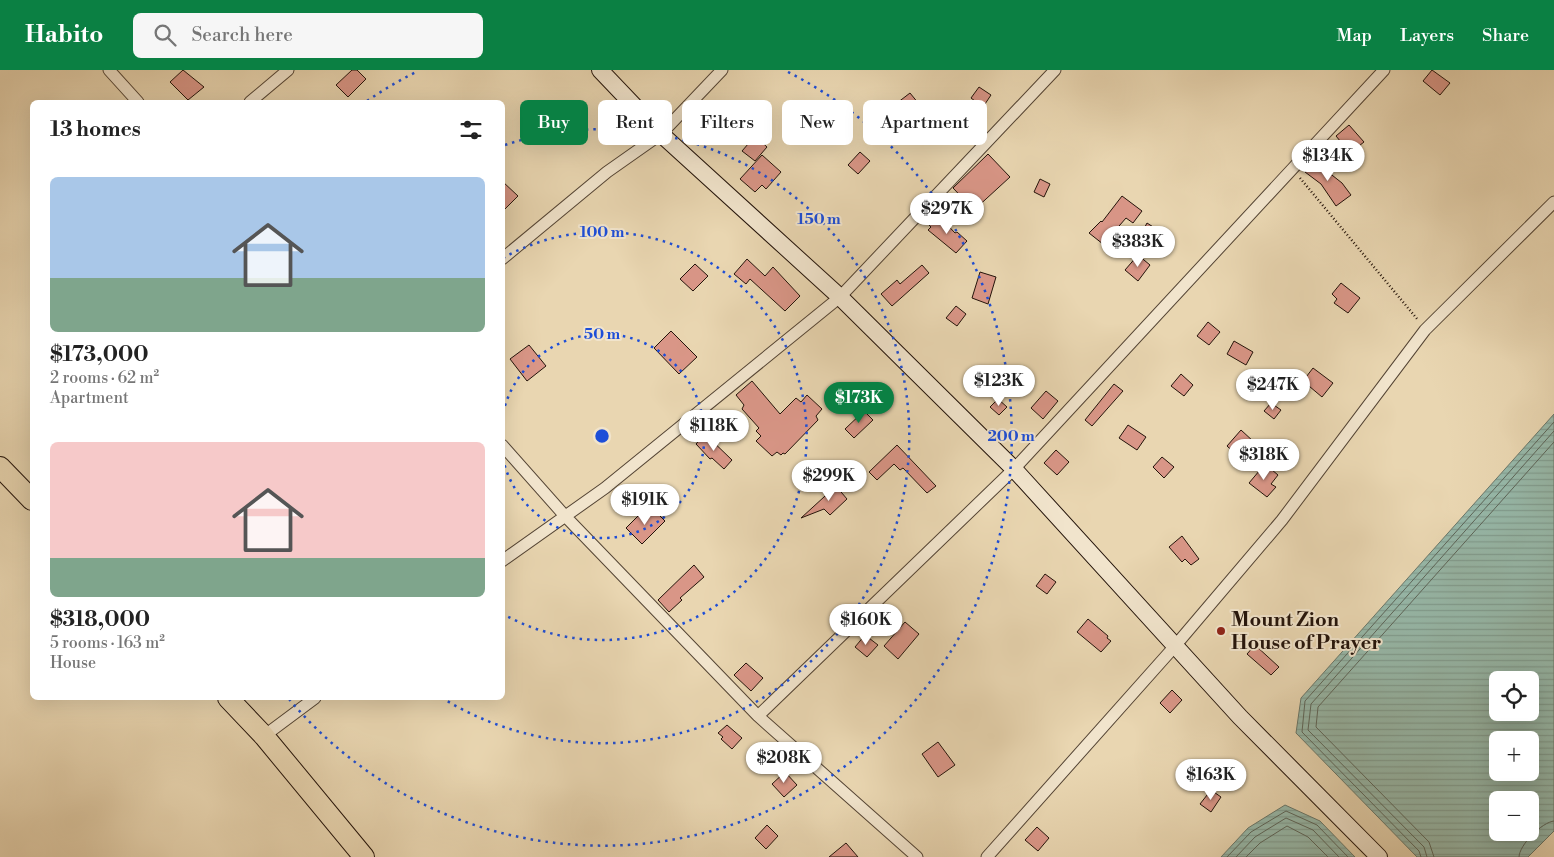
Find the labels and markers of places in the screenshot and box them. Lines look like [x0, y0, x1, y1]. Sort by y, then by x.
pin: $134K [1293, 140, 1363, 182]
pin: $297K [912, 192, 982, 235]
pin: $383K [1103, 226, 1173, 268]
pin: $123K [964, 364, 1034, 407]
pin: $247K [1238, 368, 1308, 411]
pin: $173K [824, 382, 894, 424]
pin: $118K [679, 410, 749, 452]
centre of rings [593, 427, 611, 445]
pin: $318K [1229, 438, 1299, 481]
pin: $299K [794, 460, 864, 502]
pin: $191K [610, 484, 680, 526]
pin: $160K [831, 604, 901, 646]
place label: Mount Zion House of Prayer [1231, 608, 1381, 656]
marker: Mount Zion House of Prayer [1215, 625, 1227, 637]
pin: $208K [749, 742, 819, 784]
pin: $163K [1176, 758, 1246, 801]

